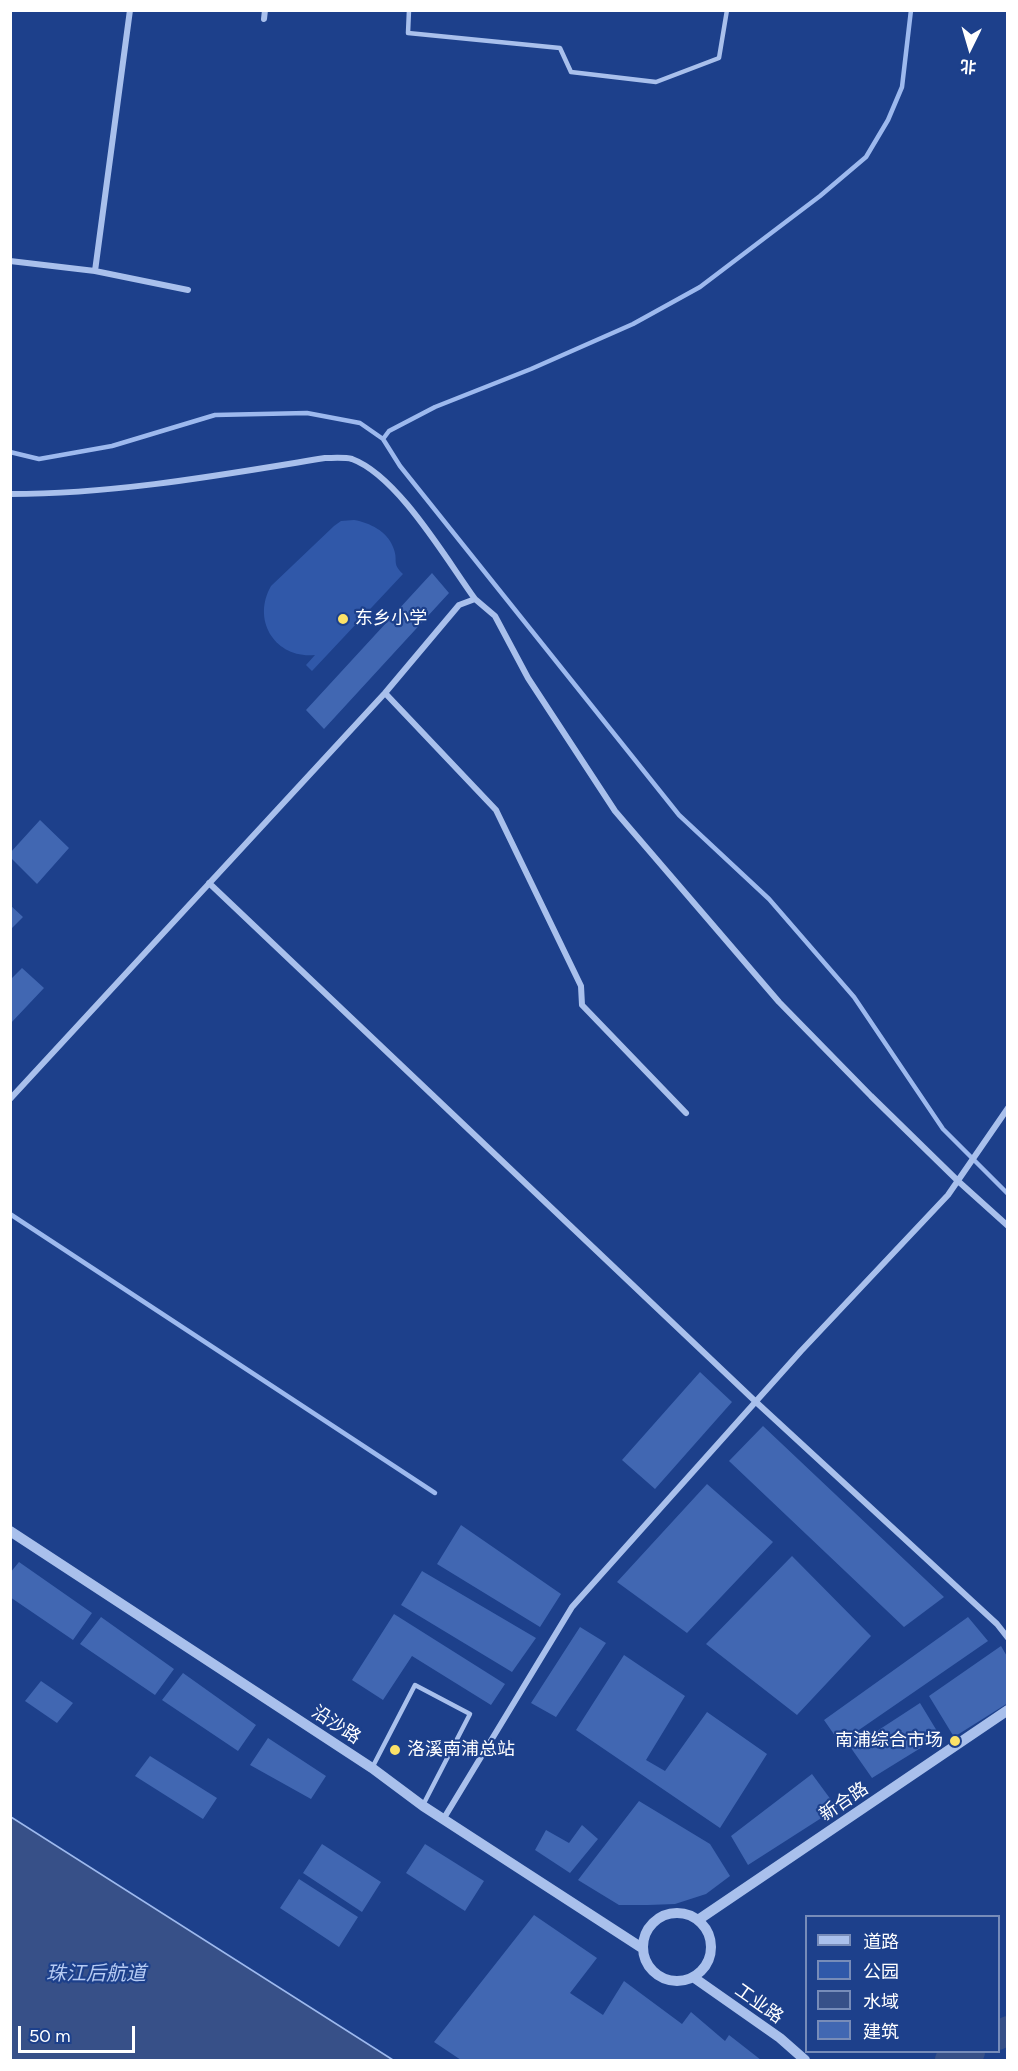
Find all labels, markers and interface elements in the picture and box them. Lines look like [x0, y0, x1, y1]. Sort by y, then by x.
north arrow [940, 18, 1000, 78]
text: 北 [960, 56, 977, 77]
place label: 东乡小学 [355, 608, 427, 630]
marker: 东乡小学 [336, 612, 350, 626]
street label: 沿沙路 [307, 1701, 365, 1749]
place label: 南浦综合市场 [835, 1730, 943, 1752]
marker: 南浦综合市场 [948, 1734, 962, 1748]
place label: 洛溪南浦总站 [407, 1739, 515, 1761]
marker: 洛溪南浦总站 [388, 1743, 402, 1757]
street label: 新合路 [816, 1778, 872, 1826]
legend [805, 1915, 1000, 2053]
text: 道路 [863, 1931, 899, 1953]
text: 公园 [863, 1961, 899, 1983]
water label: 珠江后航道 [46, 1962, 146, 1986]
street label: 工业路 [731, 1980, 787, 2028]
text: 水域 [863, 1991, 899, 2013]
scale bar [21, 2014, 138, 2052]
text: 建筑 [863, 2021, 899, 2043]
text: 50 m [29, 2025, 71, 2047]

